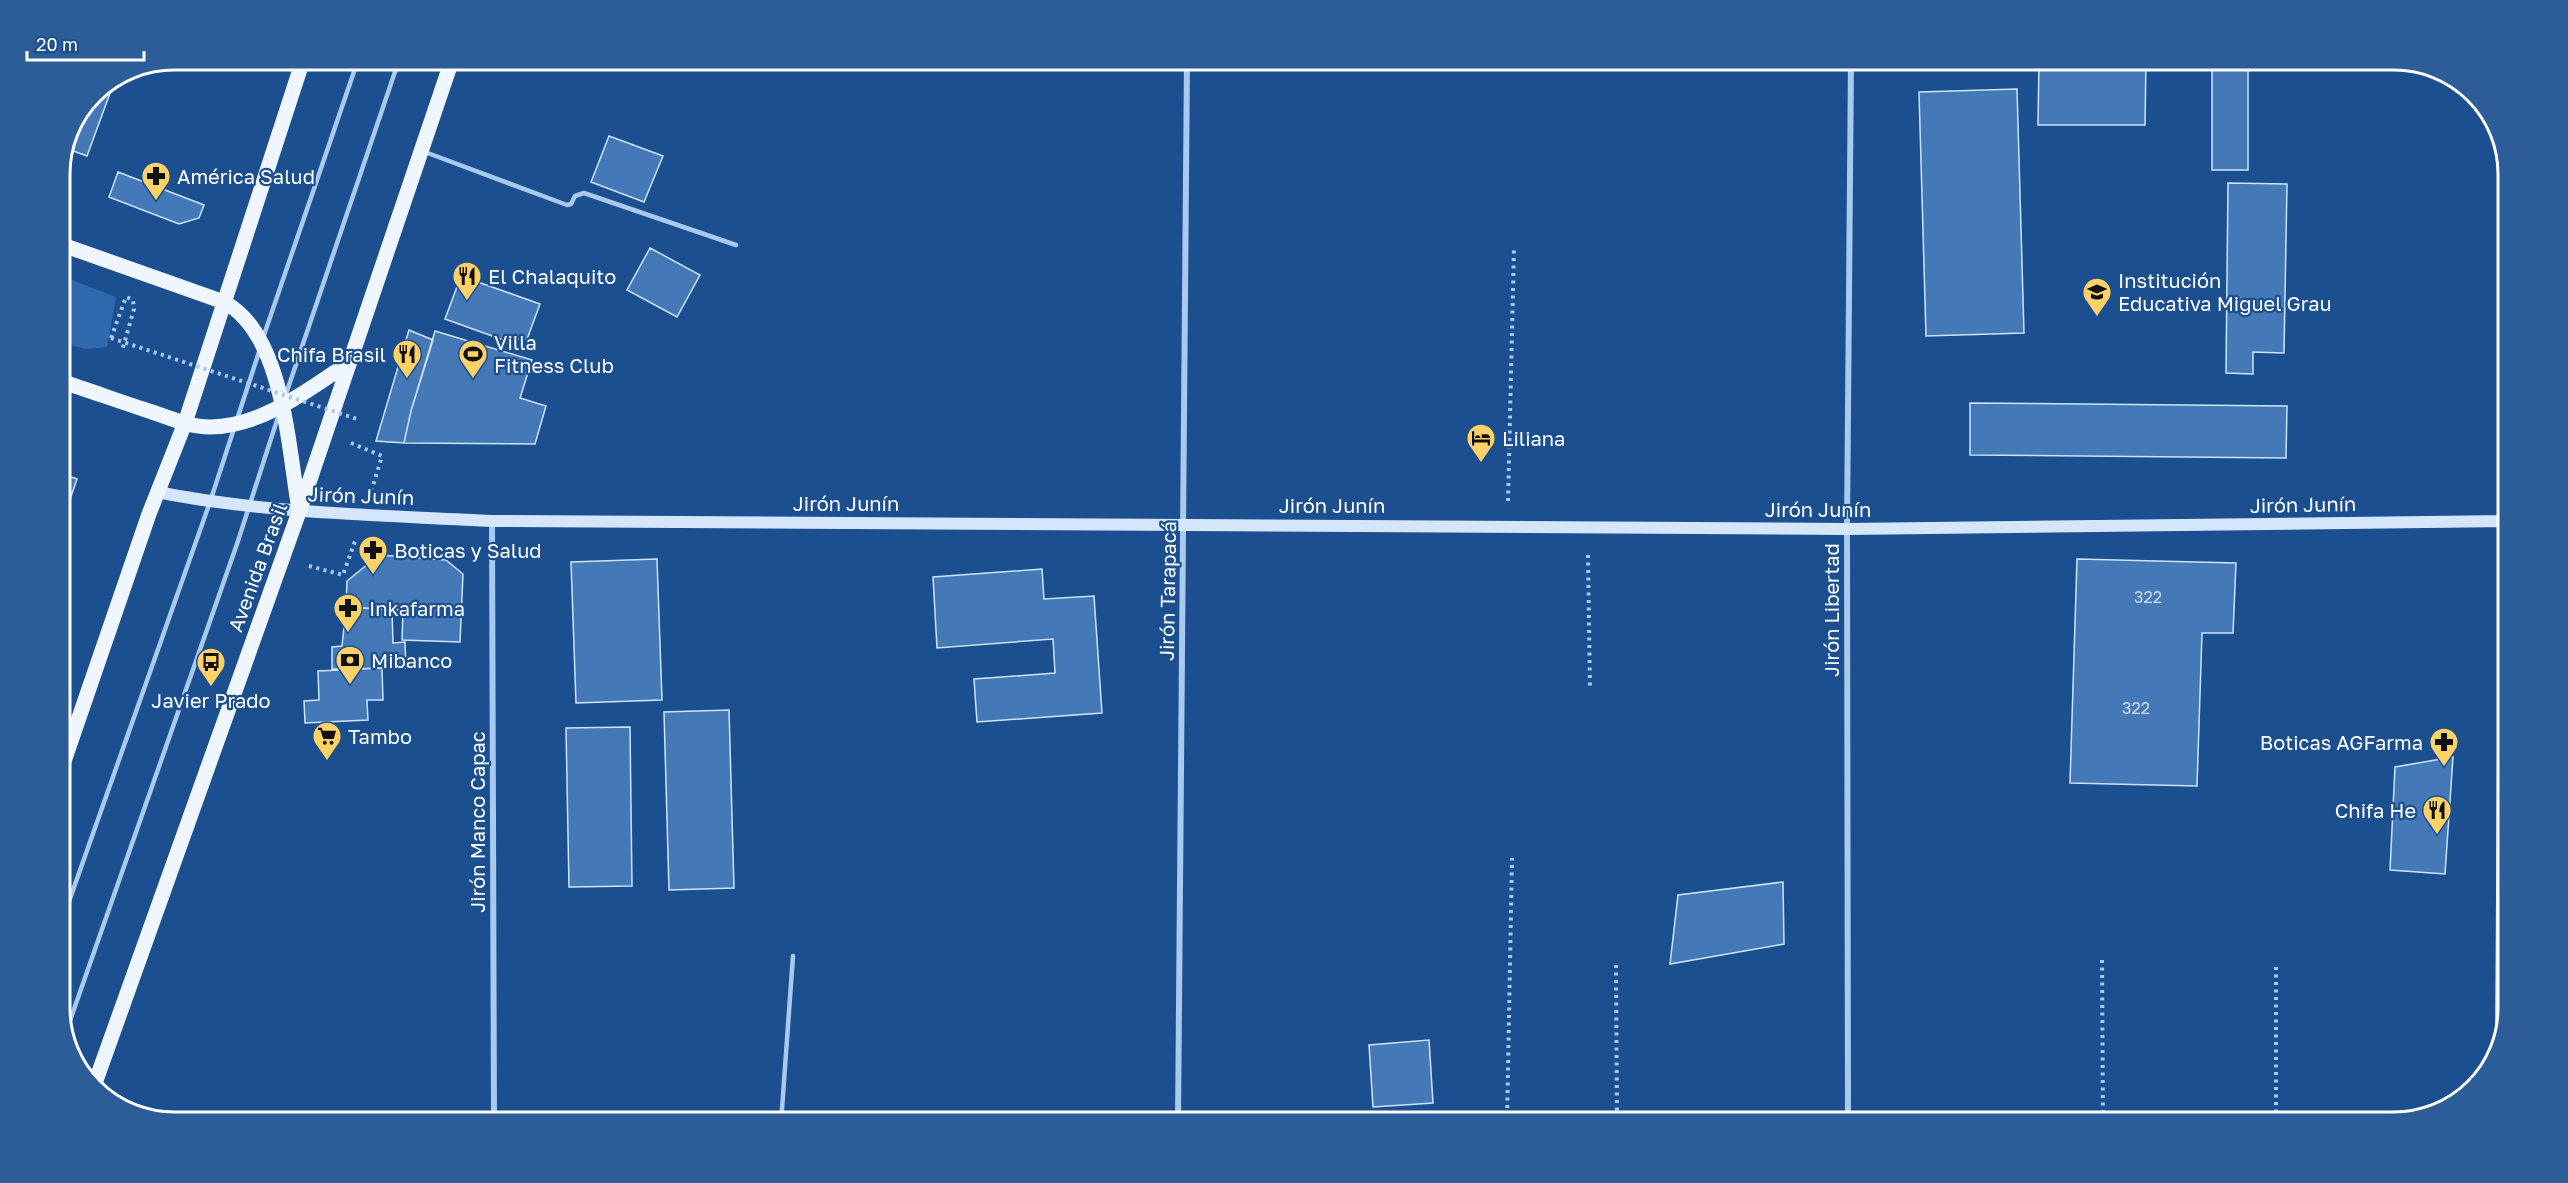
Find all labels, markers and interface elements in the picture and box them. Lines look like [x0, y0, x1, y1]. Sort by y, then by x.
scale bar [27, 24, 144, 62]
text: 20 m [36, 33, 78, 55]
pharmacy icon: América Salud [140, 160, 172, 202]
place label: América Salud [177, 164, 315, 188]
restaurant icon: El Chalaquito [451, 260, 483, 302]
place label: El Chalaquito [488, 264, 616, 288]
place label: Institución Educativa Miguel Grau [2118, 268, 2332, 315]
school or university icon: Institución Educativa Miguel Grau [2081, 276, 2113, 318]
place label: Villa Fitness Club [494, 330, 614, 377]
restaurant icon: Chifa Brasil [391, 338, 423, 380]
sports icon: Villa Fitness Club [457, 338, 489, 380]
place label: Chifa Brasil [277, 342, 386, 366]
hotel icon: Liliana [1465, 422, 1497, 464]
place label: Liliana [1502, 426, 1565, 450]
street label: Jirón Junín [307, 481, 415, 509]
street label: Jirón Junín [793, 491, 899, 515]
street label: Jirón Junín [2250, 491, 2356, 517]
street label: Jirón Junín [1279, 493, 1385, 517]
street label: Jirón Junín [1765, 497, 1871, 521]
street label: Avenida Brasil [223, 499, 291, 635]
street label: Jirón Tarapacá [1154, 521, 1180, 661]
pharmacy icon: Boticas y Salud [357, 534, 389, 576]
place label: Boticas y Salud [394, 538, 542, 562]
street label: Jirón Libertad [1819, 543, 1843, 677]
house number: 322 [2134, 587, 2162, 607]
pharmacy icon: Inkafarma [332, 592, 364, 634]
place label: Inkafarma [369, 596, 465, 620]
bank icon: Mibanco [334, 644, 366, 686]
bus stop icon: Javier Prado [195, 646, 227, 688]
place label: Mibanco [371, 648, 452, 672]
place label: Javier Prado [151, 688, 271, 712]
house number: 322 [2122, 698, 2150, 718]
supermarket icon: Tambo [311, 720, 343, 762]
place label: Tambo [348, 724, 412, 748]
pharmacy icon: Boticas AGFarma [2428, 726, 2460, 768]
place label: Boticas AGFarma [2260, 730, 2423, 754]
street label: Jirón Manco Capac [465, 731, 489, 913]
restaurant icon: Chifa He [2421, 794, 2453, 836]
place label: Chifa He [2335, 798, 2416, 822]

